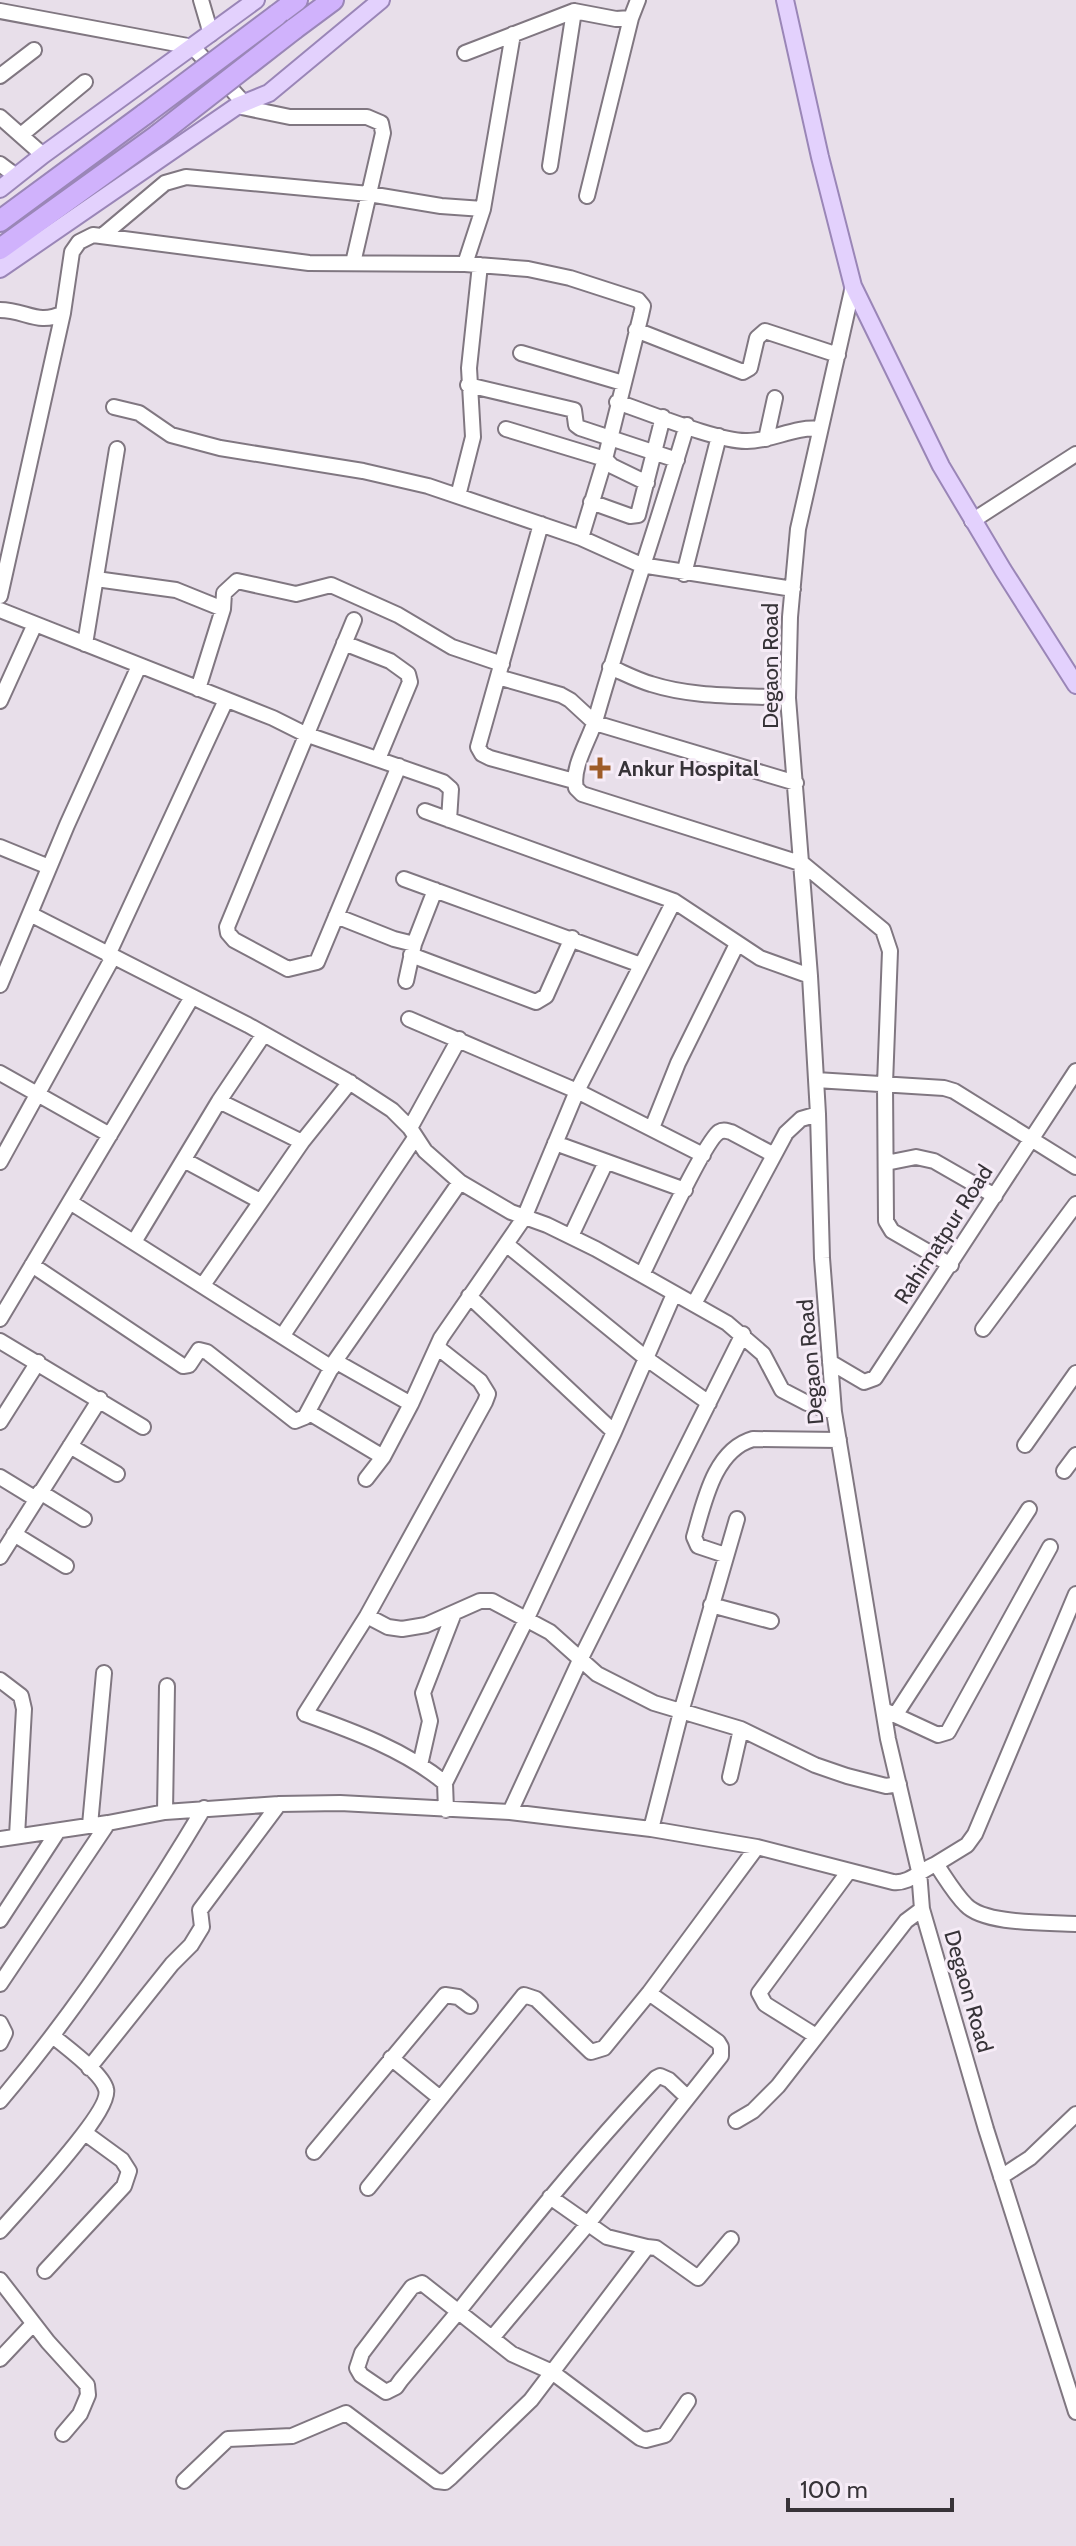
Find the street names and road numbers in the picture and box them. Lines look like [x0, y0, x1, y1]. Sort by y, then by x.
street label: Degaon Road [757, 603, 784, 729]
street label: Rahimatpur Road [888, 1160, 999, 1309]
street label: Degaon Road [792, 1298, 829, 1426]
street label: Degaon Road [938, 1927, 999, 2055]

